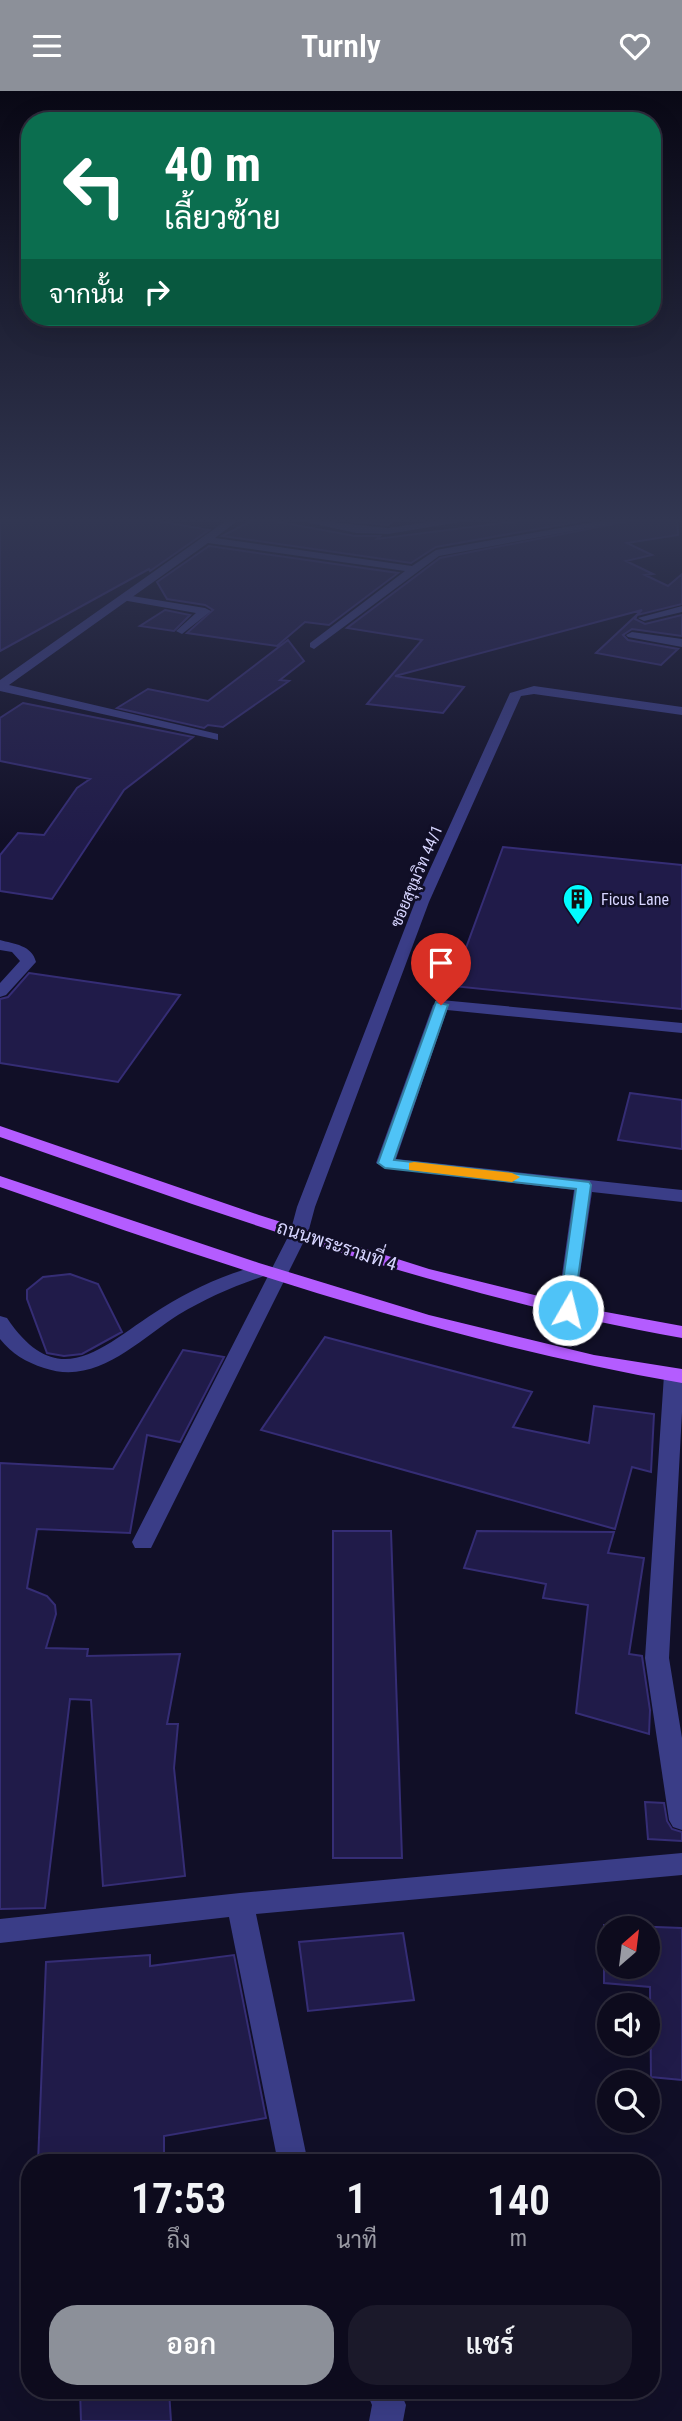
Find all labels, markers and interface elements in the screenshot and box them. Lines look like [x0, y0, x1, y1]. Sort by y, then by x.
icon: menu [28, 27, 66, 65]
text: Turnly [301, 27, 381, 65]
icon: heart [616, 27, 654, 65]
text: 40 m [164, 136, 261, 193]
icon: left [49, 140, 140, 231]
text: เลี้ยวซ้าย [164, 199, 281, 237]
icon: right [138, 273, 176, 311]
text: จากนั้น [49, 279, 124, 309]
street label: ซอยสุขุมวิท 44/1 [386, 822, 448, 931]
building icon: Ficus Lane [561, 882, 595, 926]
place label: Ficus Lane [601, 890, 669, 909]
pin [411, 933, 471, 1005]
icon: arrive [422, 944, 460, 982]
street label: ถนนพระรามที่ 4 [274, 1210, 401, 1276]
position arrow [531, 1273, 605, 1347]
north arrow [597, 1916, 660, 1979]
map controls [597, 1916, 660, 2133]
button: sound [597, 1993, 660, 2056]
button: search [597, 2070, 660, 2133]
text: 17:53 [131, 2174, 226, 2223]
text: 1 [346, 2174, 367, 2223]
text: 140 [487, 2176, 550, 2225]
text: m [510, 2225, 527, 2252]
text: ถึง [167, 2227, 190, 2254]
text: นาที [336, 2227, 377, 2254]
button: ออก [49, 2305, 334, 2385]
button: แชร์ [348, 2305, 632, 2385]

